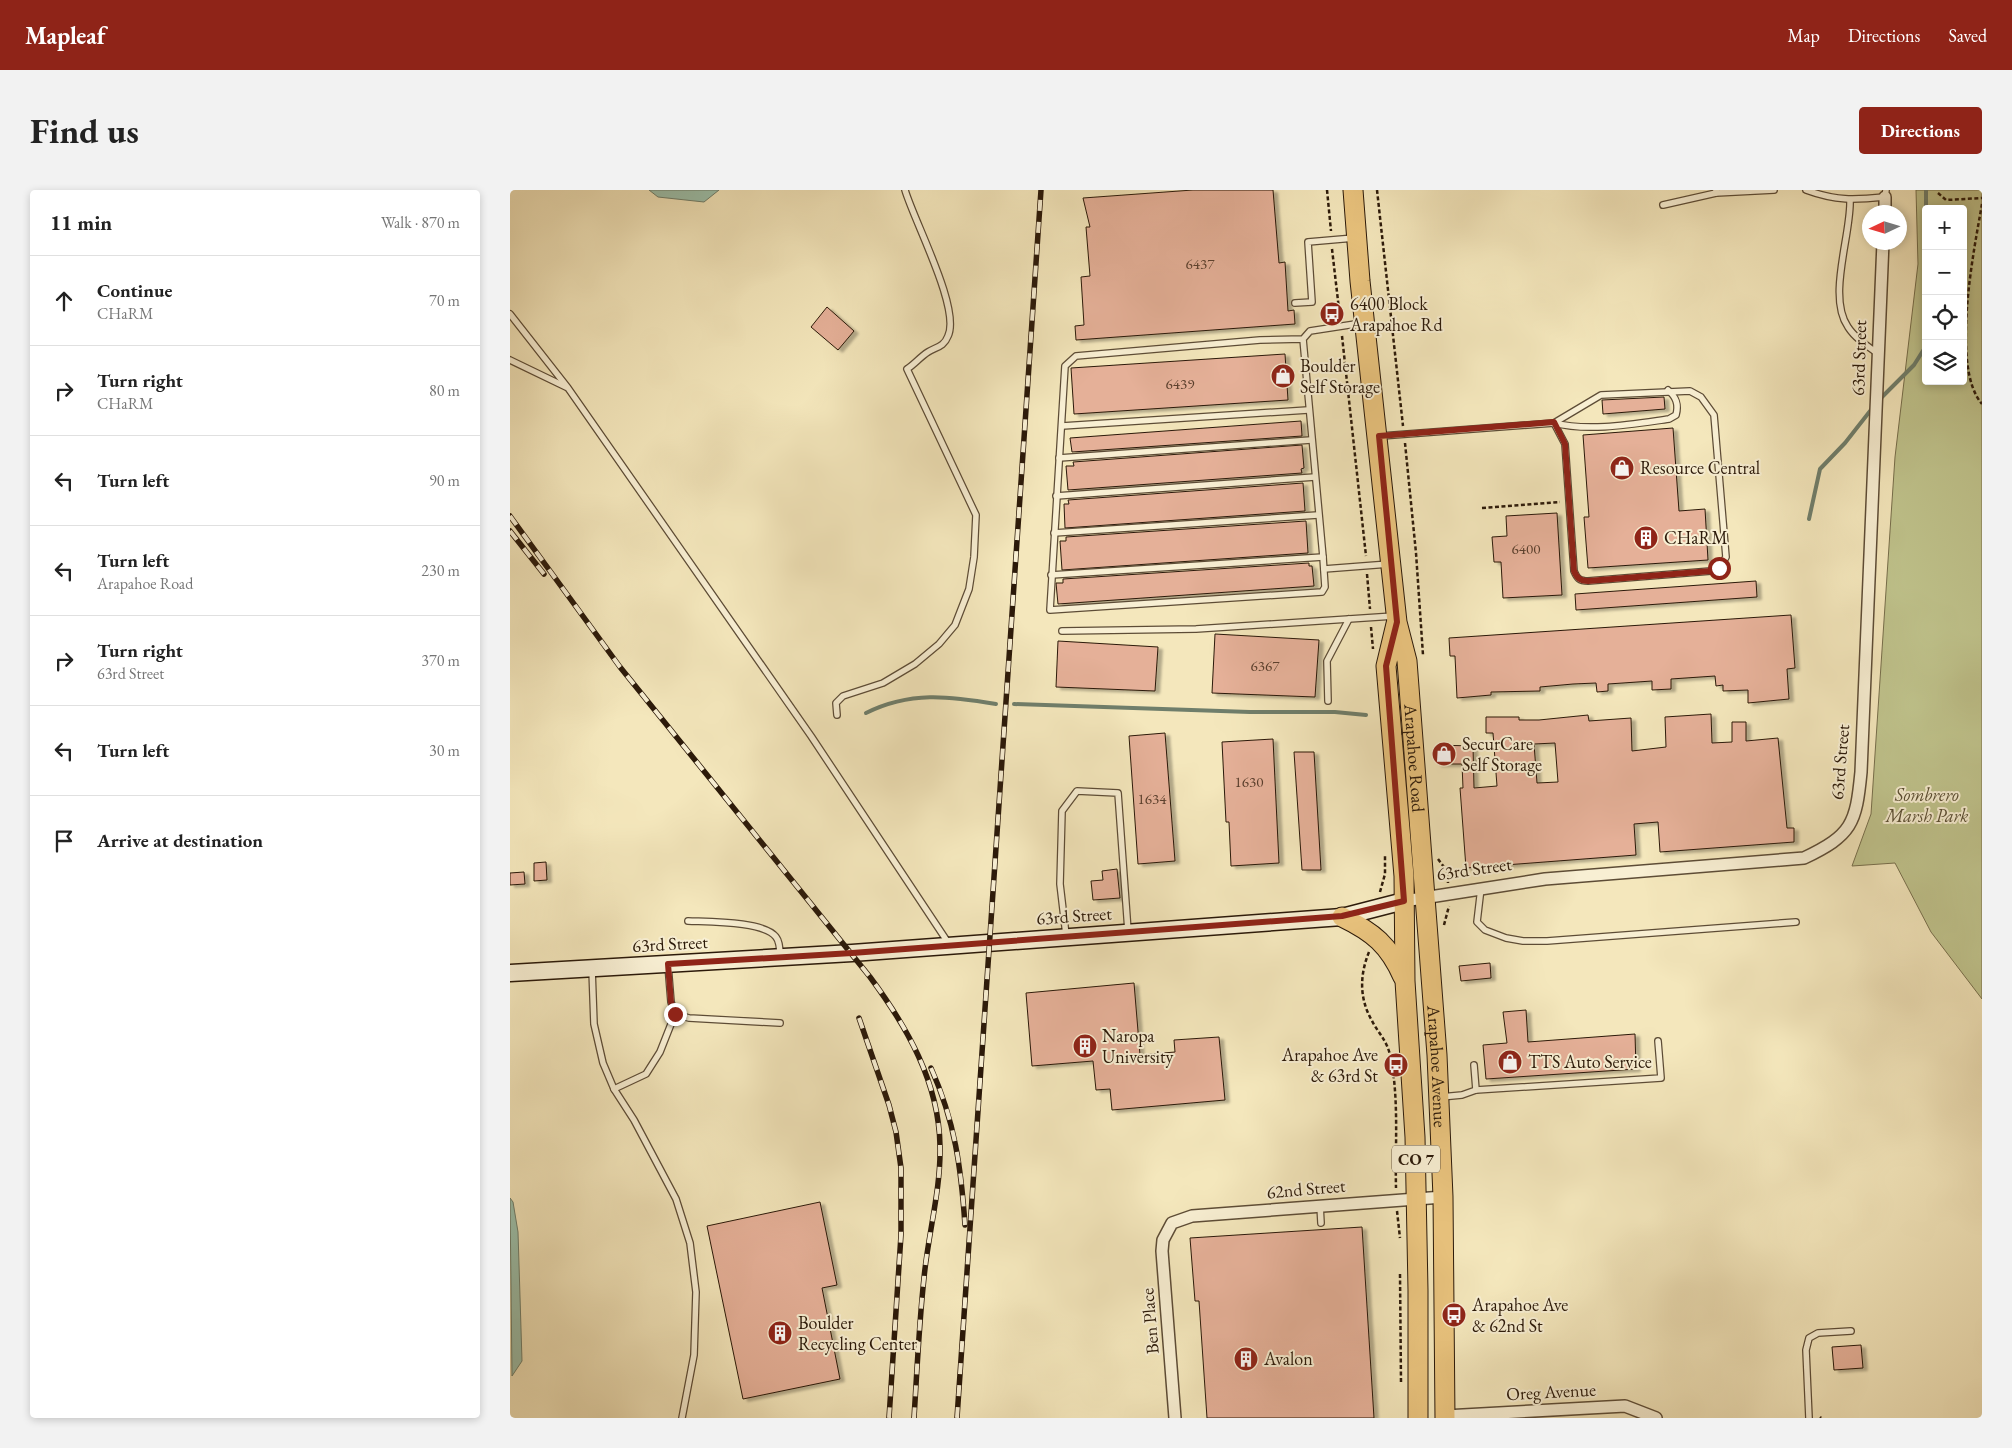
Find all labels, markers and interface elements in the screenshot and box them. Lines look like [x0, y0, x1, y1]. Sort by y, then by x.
text: Mapleaf [25, 20, 106, 51]
text: Map [1788, 24, 1820, 47]
text: Directions [1848, 24, 1920, 47]
text: Saved [1948, 24, 1987, 47]
button: Directions [1859, 107, 1982, 154]
text: Find us [30, 108, 139, 153]
north arrow [1862, 205, 1907, 250]
map controls [1922, 205, 1967, 385]
button: + [1922, 205, 1967, 250]
text: 11 min [50, 209, 112, 236]
text: Walk · 870 m [381, 212, 460, 233]
button: − [1922, 250, 1967, 295]
house number: 6437 [1186, 254, 1215, 273]
text: Continue [97, 278, 172, 303]
icon: ahead [50, 287, 78, 315]
text: 70 m [429, 290, 460, 311]
place label: 6400 Block Arapahoe Rd [1349, 292, 1443, 336]
button: locate [1922, 295, 1967, 340]
bus stop icon: 6400 Block Arapahoe Rd [1319, 301, 1345, 327]
text: CHaRM [97, 303, 154, 324]
street label: 63rd Street [1846, 319, 1871, 396]
button: layers [1922, 340, 1967, 385]
place label: Boulder Self Storage [1300, 354, 1380, 398]
shop icon: Boulder Self Storage [1270, 363, 1296, 389]
text: Turn right [97, 368, 183, 393]
house number: 6439 [1166, 374, 1194, 393]
icon: right [50, 377, 78, 405]
text: 80 m [429, 380, 460, 401]
text: CHaRM [97, 393, 154, 414]
shop icon: Resource Central [1609, 455, 1635, 481]
place label: Resource Central [1640, 456, 1760, 479]
icon: left [50, 467, 78, 495]
text: Turn left [97, 468, 169, 493]
text: 90 m [429, 470, 460, 491]
building icon: CHaRM [1633, 525, 1659, 551]
place label: CHaRM [1664, 526, 1728, 549]
house number: 6400 [1512, 539, 1540, 558]
text: Turn left [97, 548, 169, 573]
icon: left [50, 557, 78, 585]
route start [1708, 557, 1731, 580]
text: 230 m [421, 560, 460, 581]
text: Arapahoe Road [97, 573, 193, 594]
text: Turn right [97, 638, 183, 663]
icon: right [50, 647, 78, 675]
text: 370 m [421, 650, 460, 671]
house number: 6367 [1251, 656, 1280, 675]
text: 63rd Street [97, 663, 164, 684]
street label: Arapahoe Road [1399, 702, 1431, 814]
street label: 63rd Street [1825, 723, 1854, 801]
place label: SecurCare Self Storage [1462, 732, 1542, 776]
icon: left [50, 737, 78, 765]
text: Turn left [97, 738, 169, 763]
text: 30 m [429, 740, 460, 761]
shop icon: SecurCare Self Storage [1431, 741, 1457, 767]
house number: 1630 [1235, 772, 1263, 791]
park label: Sombrero Marsh Park [1884, 783, 1969, 827]
house number: 1634 [1138, 789, 1167, 808]
icon: arrive [50, 827, 78, 855]
text: Arrive at destination [97, 828, 263, 853]
street label: 63rd Street [1435, 852, 1513, 885]
street label: 63rd Street [1035, 901, 1113, 930]
street label: 63rd Street [632, 930, 709, 957]
route end [664, 1003, 687, 1026]
street label: Arapahoe Avenue [1422, 1003, 1452, 1128]
place label: Naropa University [1102, 1024, 1174, 1068]
building icon: Naropa University [1072, 1033, 1098, 1059]
place label: Arapahoe Ave & 63rd St [1281, 1043, 1378, 1087]
shop icon: TTS Auto Service [1497, 1049, 1523, 1075]
place label: TTS Auto Service [1528, 1050, 1652, 1073]
bus stop icon: Arapahoe Ave & 63rd St [1383, 1052, 1409, 1078]
road number: CO 7 [1392, 1146, 1440, 1172]
street label: 62nd Street [1266, 1174, 1347, 1203]
street label: Ben Place [1135, 1287, 1164, 1355]
place label: Arapahoe Ave & 62nd St [1471, 1293, 1568, 1337]
bus stop icon: Arapahoe Ave & 62nd St [1441, 1302, 1467, 1328]
place label: Boulder Recycling Center [798, 1311, 917, 1355]
building icon: Boulder Recycling Center [767, 1320, 793, 1346]
building icon: Avalon [1233, 1346, 1259, 1372]
place label: Avalon [1263, 1347, 1313, 1370]
street label: Oreg Avenue [1506, 1378, 1596, 1405]

